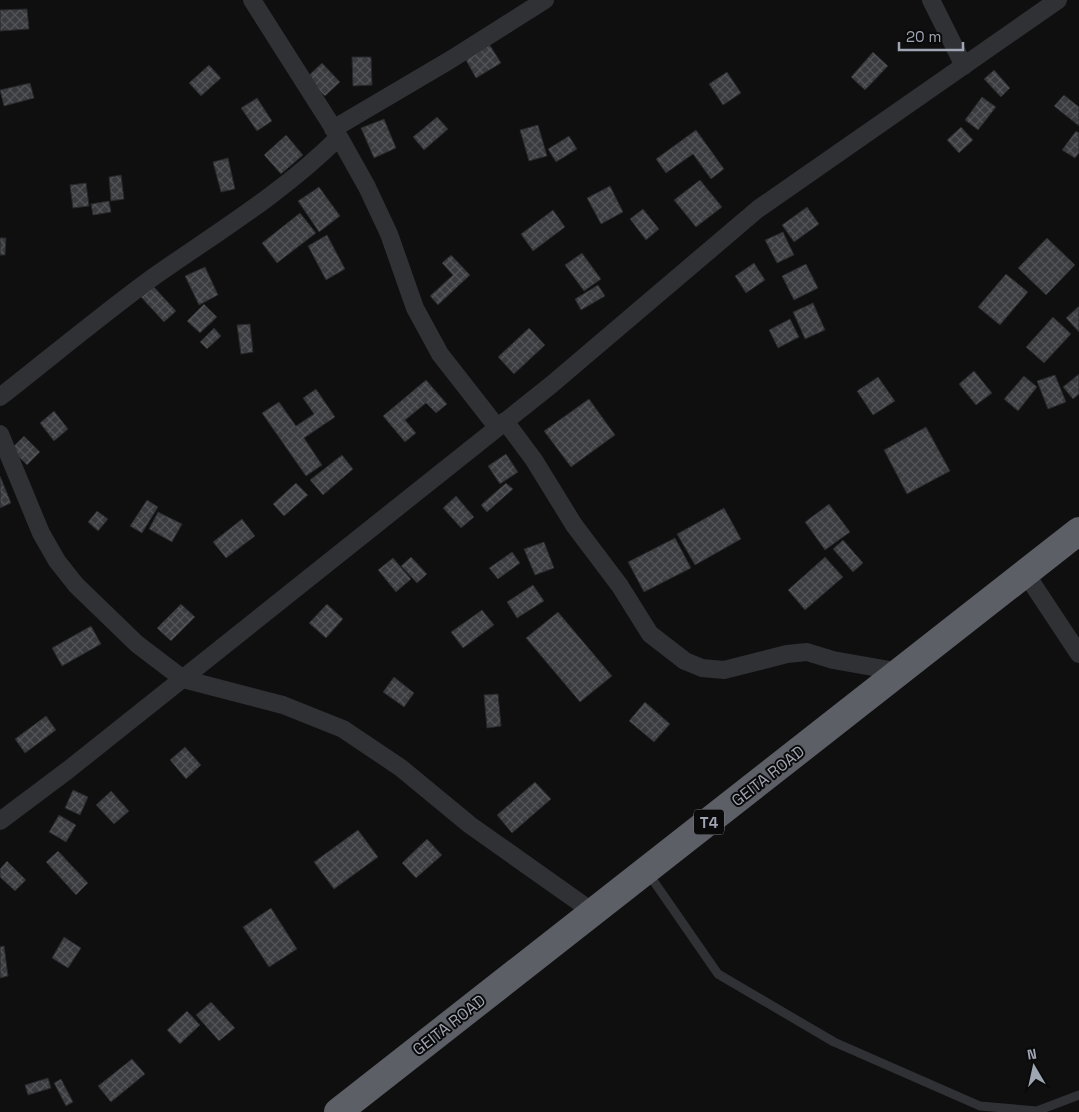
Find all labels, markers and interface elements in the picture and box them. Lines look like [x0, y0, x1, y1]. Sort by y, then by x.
scale bar [899, 20, 963, 52]
text: 20 m [906, 27, 941, 46]
street label: GEITA ROAD [727, 741, 809, 811]
road number: T4 [694, 810, 724, 834]
street label: GEITA ROAD [408, 990, 490, 1060]
north arrow [1009, 1042, 1059, 1092]
text: N [1026, 1045, 1038, 1064]

